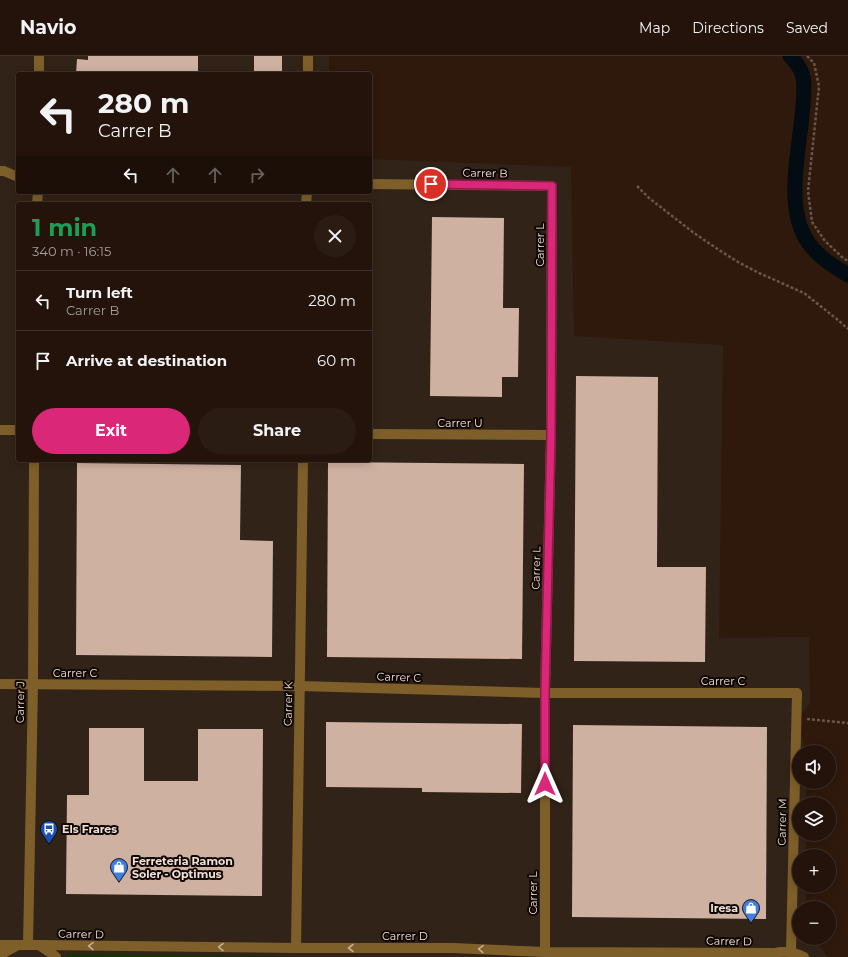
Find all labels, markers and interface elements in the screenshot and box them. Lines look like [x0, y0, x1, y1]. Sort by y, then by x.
text: Navio [20, 16, 76, 39]
text: Map [639, 19, 670, 37]
text: Directions [692, 19, 764, 37]
text: Saved [786, 19, 828, 37]
text: 280 m [98, 86, 189, 120]
icon: left [32, 88, 84, 140]
text: Carrer B [98, 120, 172, 142]
icon: left [120, 164, 142, 186]
icon: ahead [162, 164, 184, 186]
icon: ahead [204, 164, 226, 186]
icon: right [246, 164, 268, 186]
street label: Carrer B [462, 166, 508, 180]
pin [414, 167, 448, 201]
icon: arrive [420, 173, 442, 195]
text: 1 min [32, 213, 97, 242]
button: close [314, 215, 356, 257]
street label: Carrer L [533, 223, 547, 267]
text: 340 m · 16:15 [32, 243, 111, 259]
text: Turn left [66, 283, 133, 302]
icon: left [32, 290, 54, 312]
text: 280 m [308, 291, 356, 310]
text: Carrer B [66, 302, 119, 318]
icon: arrive [32, 350, 54, 372]
text: Arrive at destination [66, 351, 227, 370]
text: 60 m [317, 351, 356, 370]
button: Exit [32, 408, 190, 454]
button: Share [198, 408, 356, 454]
street label: Carrer U [437, 416, 483, 430]
street label: Carrer L [529, 546, 543, 590]
street label: Carrer C [53, 666, 97, 680]
street label: Carrer C [376, 669, 422, 685]
street label: Carrer C [701, 674, 745, 688]
street label: Carrer J [13, 681, 27, 723]
street label: Carrer K [281, 681, 295, 726]
map controls [792, 745, 836, 945]
button: sound [792, 745, 836, 789]
position arrow [524, 763, 566, 805]
button: layers [792, 797, 836, 841]
street label: Carrer M [775, 798, 789, 846]
bus stop icon: Els Frares [39, 819, 59, 844]
place label: Els Frares [62, 822, 117, 836]
button: + [792, 849, 836, 893]
place label: Ferreteria Ramon Soler - Optimus [132, 854, 233, 881]
shop icon: Ferreteria Ramon Soler - Optimus [109, 857, 129, 882]
street label: Carrer L [526, 871, 540, 915]
shop icon: Iresa [741, 898, 761, 923]
place label: Iresa [710, 901, 738, 915]
button: − [792, 901, 836, 945]
street label: Carrer D [58, 927, 104, 941]
street label: Carrer D [382, 929, 428, 943]
street label: Carrer D [706, 934, 752, 948]
one-way arrow [88, 942, 94, 950]
one-way arrow [218, 943, 224, 951]
one-way arrow [348, 944, 354, 952]
one-way arrow [478, 945, 484, 954]

